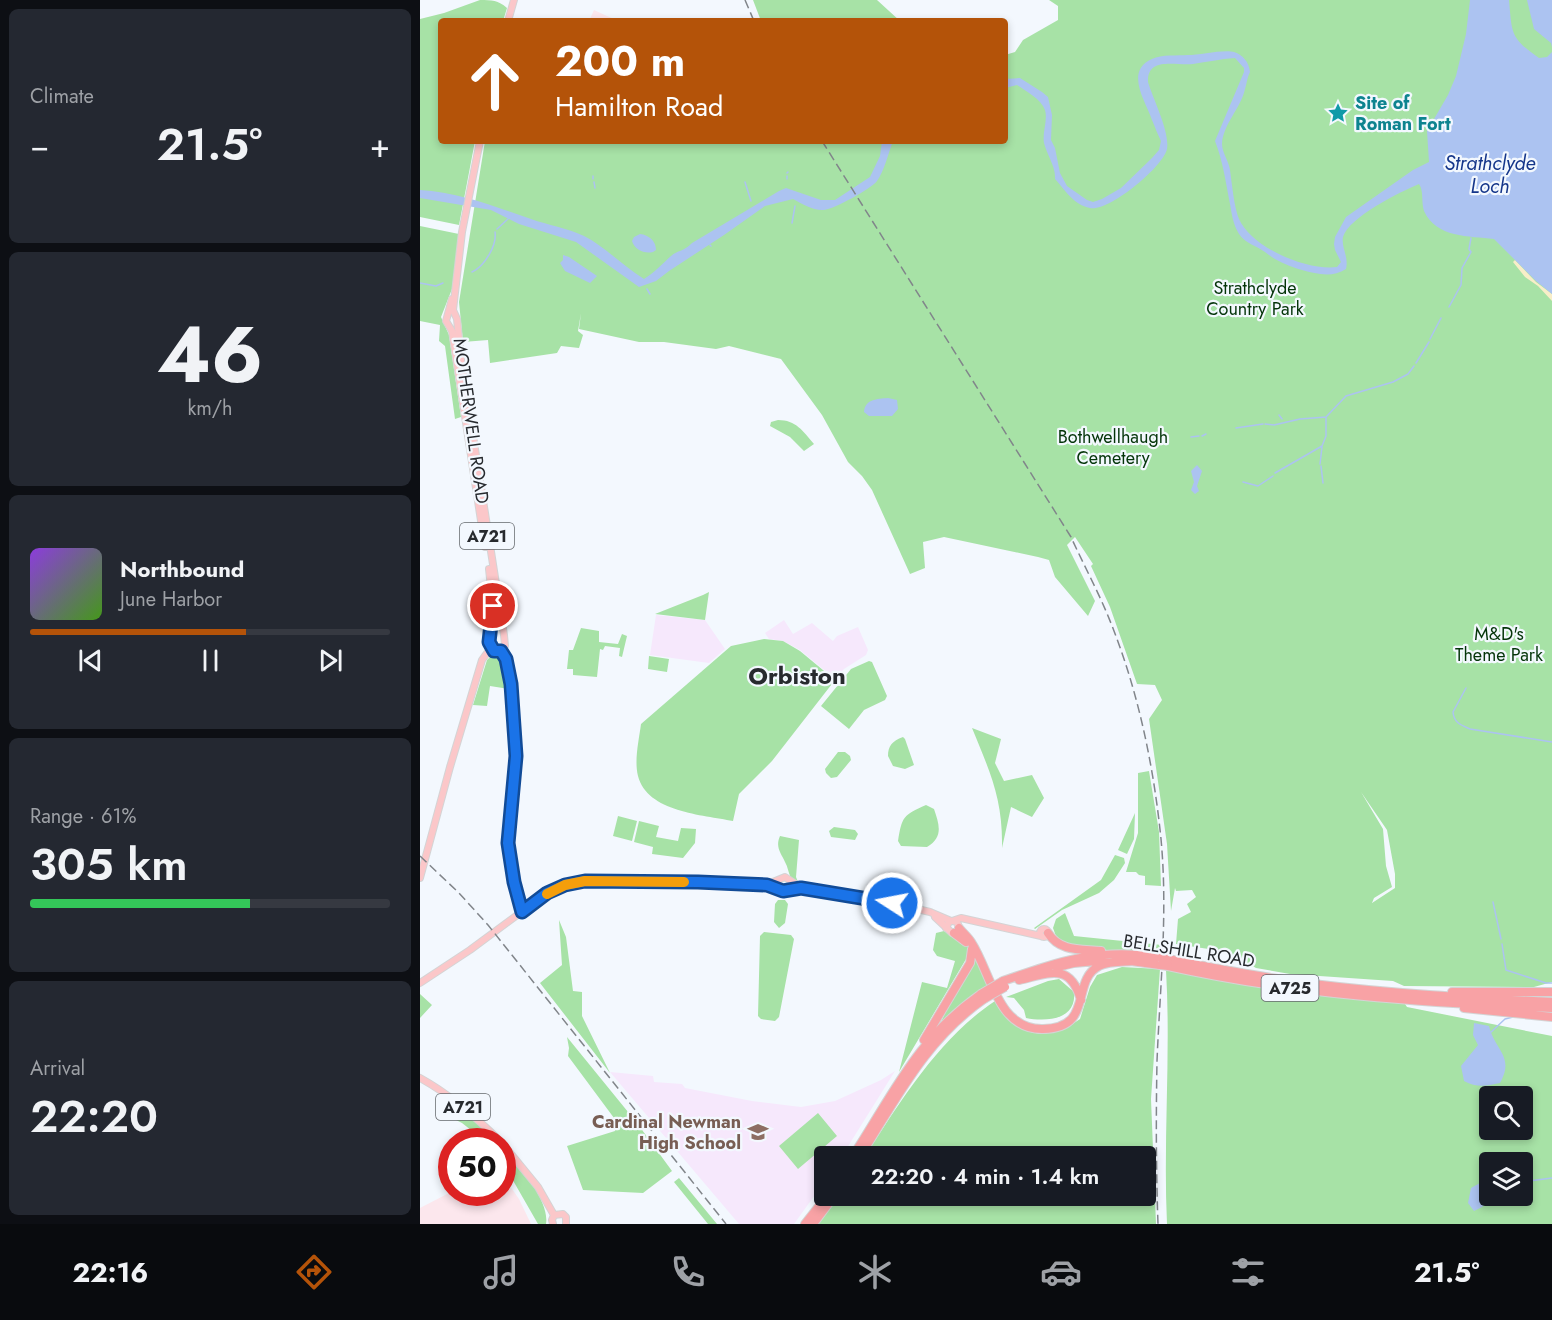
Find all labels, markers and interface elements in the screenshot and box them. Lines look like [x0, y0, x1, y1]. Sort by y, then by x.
text: 200 m [555, 31, 685, 92]
icon: ahead [456, 42, 534, 120]
text: Climate [30, 82, 94, 111]
text: Hamilton Road [555, 87, 723, 126]
place label: Site of Roman Fort [1355, 90, 1451, 137]
place icon: Site of Roman Fort [1326, 101, 1350, 125]
text: 21.5° [157, 112, 262, 177]
text: − [30, 122, 49, 169]
text: + [370, 122, 390, 169]
water label: Strathclyde Loch [1444, 149, 1536, 201]
park label: Strathclyde Country Park [1206, 275, 1304, 322]
text: 46 [157, 299, 263, 411]
street label: MOTHERWELL ROAD [447, 337, 495, 505]
text: km/h [187, 394, 233, 423]
park label: Bothwellhaugh Cemetery [1058, 424, 1168, 471]
road number: A721 [460, 523, 514, 549]
text: Northbound [120, 553, 244, 585]
pin [467, 580, 518, 631]
text: June Harbor [120, 585, 222, 614]
icon: arrive [476, 589, 509, 622]
park label: M&D's Theme Park [1455, 621, 1543, 668]
icon: previous [74, 644, 107, 677]
icon: pause [194, 644, 227, 677]
icon: next [314, 644, 347, 677]
district label: Orbiston [748, 658, 846, 693]
text: Range · 61% [30, 802, 137, 831]
text: 305 km [30, 832, 188, 897]
position arrow [860, 871, 924, 935]
street label: BELLSHILL ROAD [1121, 928, 1257, 974]
road number: A725 [1262, 975, 1318, 1001]
text: Arrival [30, 1054, 85, 1083]
text: 22:20 [30, 1084, 158, 1149]
map controls [1479, 1086, 1533, 1206]
button: search [1479, 1086, 1533, 1140]
road number: A721 [436, 1094, 490, 1120]
place label: Cardinal Newman High School [592, 1109, 741, 1156]
school or university icon: Cardinal Newman High School [746, 1120, 770, 1144]
speed limit sign: 50 [438, 1128, 516, 1206]
button: layers [1479, 1152, 1533, 1206]
text: 22:20 · 4 min · 1.4 km [871, 1160, 1099, 1192]
icon: directions [293, 1251, 335, 1293]
icon: music [480, 1251, 522, 1293]
icon: phone [667, 1251, 709, 1293]
icon: climate [854, 1251, 896, 1293]
icon: car [1040, 1251, 1082, 1293]
icon: filters [1227, 1251, 1269, 1293]
text: 22:16 [72, 1253, 148, 1292]
text: 21.5° [1414, 1253, 1480, 1292]

